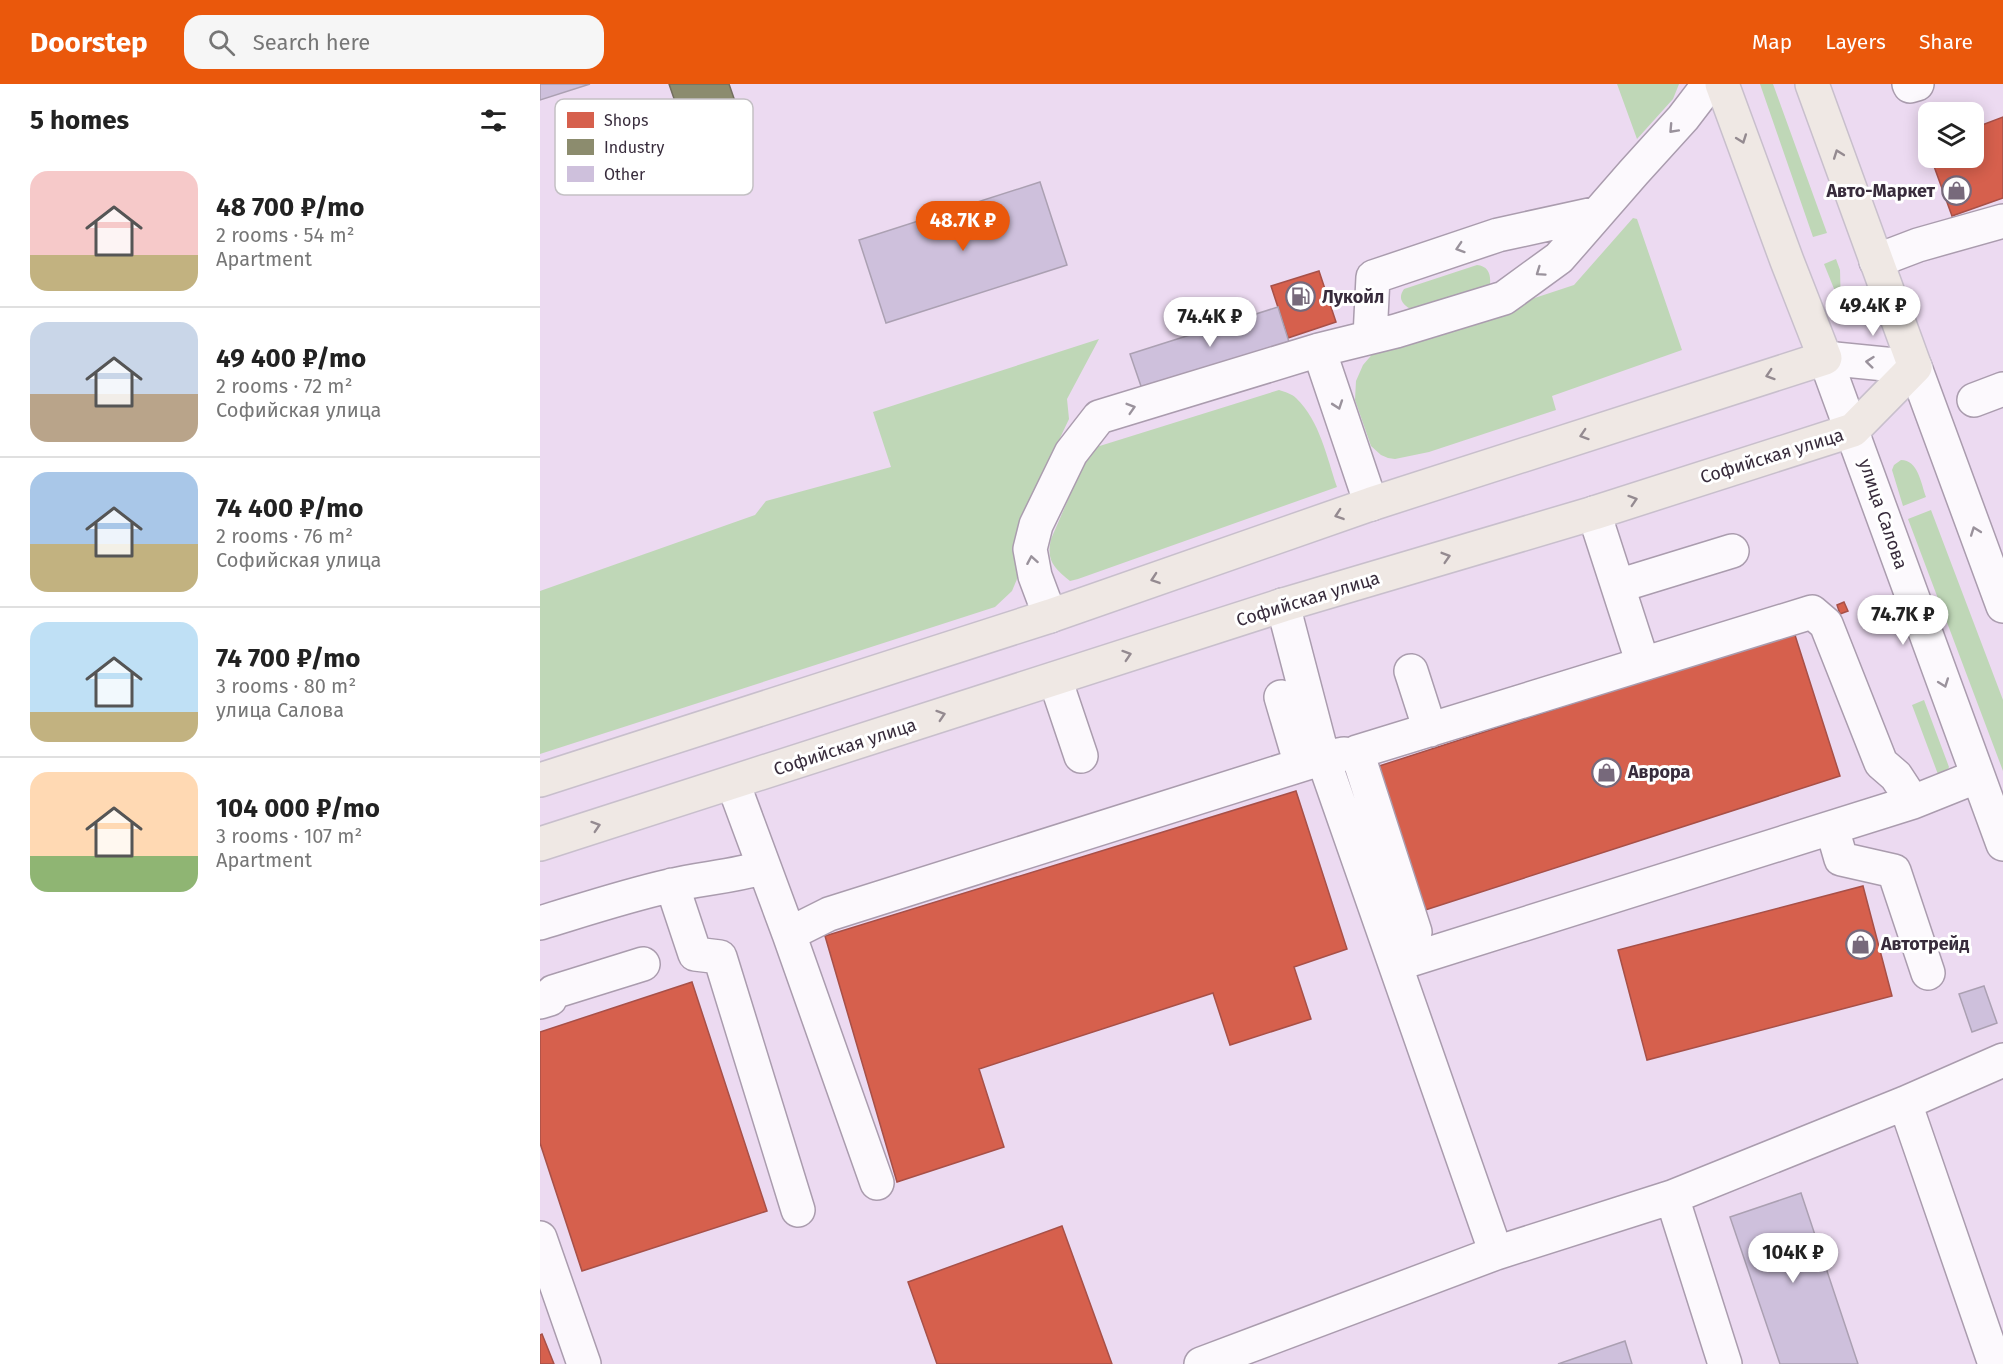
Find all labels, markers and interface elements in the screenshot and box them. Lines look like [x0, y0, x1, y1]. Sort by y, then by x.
search box [184, 15, 604, 69]
text: Doorstep [30, 26, 148, 59]
icon: search [205, 26, 238, 59]
text: Search here [253, 29, 370, 56]
text: Map [1752, 29, 1792, 55]
text: Layers [1825, 29, 1886, 55]
text: Share [1919, 29, 1973, 55]
legend [555, 99, 753, 195]
map controls [1918, 102, 1984, 168]
button: layers [1918, 102, 1984, 168]
icon: filters [477, 104, 510, 137]
text: 5 homes [30, 105, 129, 136]
text: Shops [604, 111, 648, 130]
one-way arrow [1669, 122, 1680, 133]
one-way arrow [1735, 133, 1748, 144]
text: Industry [604, 138, 664, 157]
one-way arrow [1832, 149, 1845, 160]
text: Other [604, 165, 646, 184]
shop icon: Авто-Маркет [1940, 175, 1972, 207]
place label: Авто-Маркет [1825, 180, 1935, 202]
text: 48 700 ₽/mo [216, 192, 365, 223]
icon: home [78, 195, 150, 267]
pin: 48.7K ₽ [908, 201, 1018, 252]
text: 48.7K ₽ [930, 208, 996, 232]
text: 2 rooms · 54 m² [216, 223, 355, 247]
one-way arrow [1455, 240, 1466, 253]
text: Apartment [216, 247, 312, 271]
one-way arrow [1536, 265, 1547, 276]
fuel station icon: Лукойл [1285, 281, 1317, 313]
place label: Лукойл [1322, 286, 1384, 308]
pin: 49.4K ₽ [1818, 286, 1928, 337]
text: 49.4K ₽ [1839, 293, 1907, 317]
pin: 74.4K ₽ [1155, 297, 1265, 348]
text: 74.4K ₽ [1178, 304, 1242, 328]
text: 49 400 ₽/mo [216, 343, 366, 374]
icon: home [78, 346, 150, 418]
one-way arrow [1866, 357, 1875, 369]
one-way arrow [1765, 368, 1776, 381]
text: 2 rooms · 72 m² [216, 374, 352, 398]
text: Софийская улица [216, 398, 381, 422]
one-way arrow [1331, 399, 1343, 410]
one-way arrow [1125, 402, 1136, 415]
street label: Софийская улица [1698, 424, 1846, 488]
one-way arrow [1579, 428, 1590, 440]
street label: улица Салова [1854, 456, 1912, 572]
text: 74 400 ₽/mo [216, 493, 363, 524]
one-way arrow [1627, 495, 1638, 508]
icon: home [78, 496, 150, 568]
one-way arrow [1334, 507, 1345, 520]
text: 2 rooms · 76 m² [216, 524, 353, 548]
one-way arrow [1970, 526, 1983, 537]
text: Софийская улица [216, 548, 381, 572]
one-way arrow [1440, 552, 1451, 564]
one-way arrow [1026, 555, 1039, 565]
street label: Софийская улица [1234, 567, 1382, 631]
one-way arrow [1150, 572, 1160, 585]
pin: 74.7K ₽ [1848, 595, 1958, 646]
text: 74.7K ₽ [1871, 602, 1935, 626]
text: 74 700 ₽/mo [216, 643, 361, 674]
icon: home [78, 646, 150, 718]
one-way arrow [1121, 650, 1132, 663]
text: 3 rooms · 80 m² [216, 674, 356, 698]
one-way arrow [1937, 677, 1949, 688]
text: улица Салова [216, 698, 344, 722]
one-way arrow [936, 710, 946, 723]
street label: Софийская улица [771, 714, 919, 780]
shop icon: Аврора [1591, 756, 1623, 788]
place label: Аврора [1627, 761, 1690, 783]
text: 104 000 ₽/mo [216, 793, 380, 824]
icon: home [78, 796, 150, 868]
one-way arrow [590, 821, 601, 833]
text: 3 rooms · 107 m² [216, 824, 362, 848]
text: Apartment [216, 848, 312, 872]
shop icon: Автотрейд [1844, 928, 1876, 960]
place label: Автотрейд [1880, 933, 1969, 955]
pin: 104K ₽ [1744, 1233, 1842, 1284]
text: 104K ₽ [1762, 1240, 1824, 1264]

